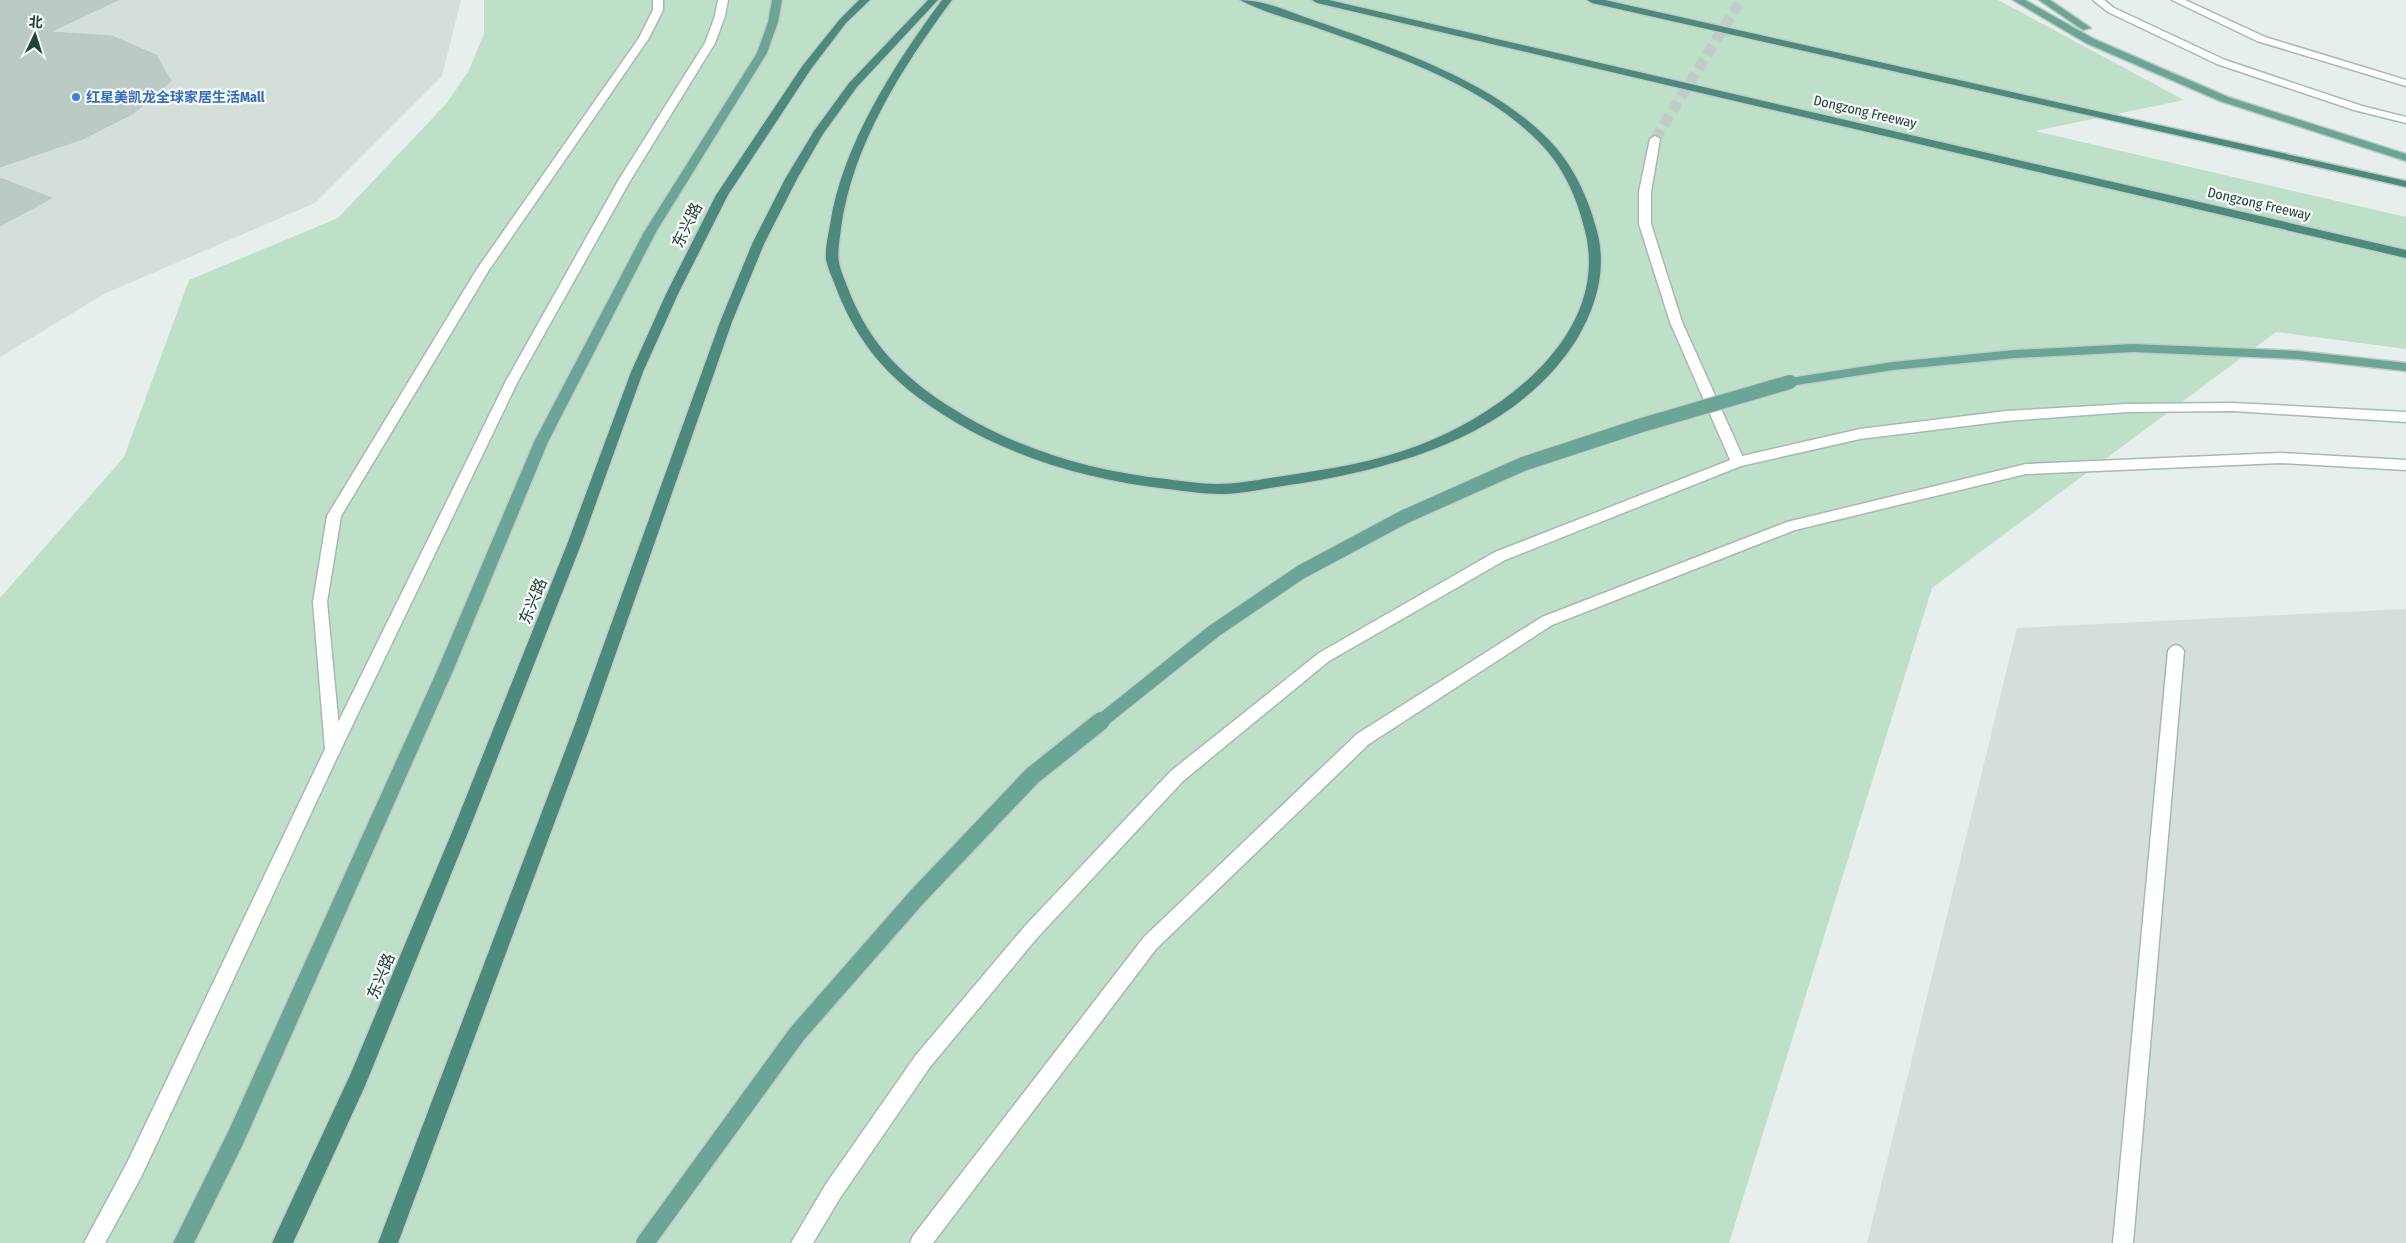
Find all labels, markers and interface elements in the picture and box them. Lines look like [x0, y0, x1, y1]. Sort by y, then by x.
north arrow [10, 10, 60, 60]
text: 北 [28, 14, 43, 31]
place label: 红星美凯龙全球家居生活Mall [86, 89, 265, 106]
marker: 红星美凯龙全球家居生活Mall [70, 91, 82, 103]
street label: Dongzong Freeway [1812, 92, 1919, 132]
street label: Dongzong Freeway [2206, 184, 2313, 224]
street label: 东兴路 [668, 199, 706, 251]
street label: 东兴路 [515, 575, 551, 627]
street label: 东兴路 [363, 950, 399, 1002]

